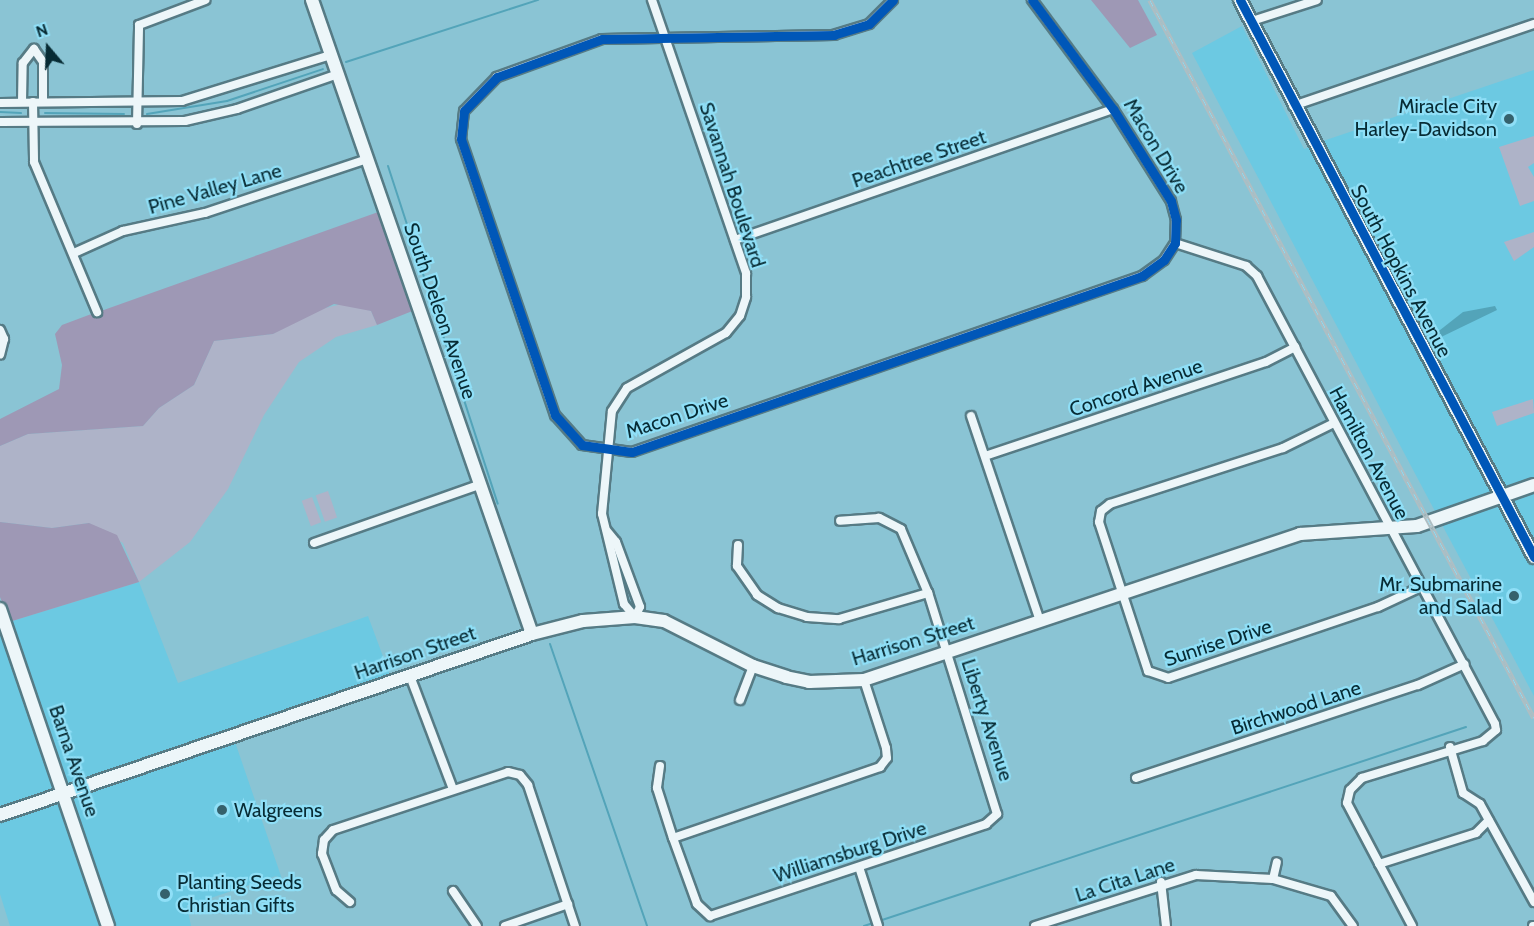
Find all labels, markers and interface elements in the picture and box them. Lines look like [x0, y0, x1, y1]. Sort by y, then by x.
north arrow [18, 18, 78, 78]
text: N [34, 20, 50, 41]
street label: Macon Drive [1118, 94, 1194, 198]
place label: Miracle City Harley-Davidson [1355, 95, 1497, 142]
street label: Savannah Boulevard [694, 99, 770, 271]
marker: Miracle City Harley-Davidson [1502, 112, 1516, 126]
street label: Peachtree Street [849, 125, 989, 193]
street label: Pine Valley Lane [146, 159, 284, 219]
street label: South Hopkins Avenue [1345, 181, 1457, 361]
street label: South Deleon Avenue [399, 220, 481, 402]
street label: Concord Avenue [1066, 354, 1206, 422]
street label: Hamilton Avenue [1324, 383, 1414, 523]
street label: Macon Drive [623, 388, 731, 444]
place label: Mr. Submarine and Salad [1379, 572, 1502, 619]
marker: Mr. Submarine and Salad [1507, 589, 1521, 603]
street label: Harrison Street [849, 611, 977, 671]
street label: Sunrise Drive [1161, 614, 1275, 672]
street label: Harrison Street [351, 621, 479, 685]
street label: Liberty Avenue [956, 656, 1018, 784]
street label: Birchwood Lane [1228, 676, 1364, 740]
street label: Barna Avenue [44, 702, 104, 820]
place label: Walgreens [234, 798, 322, 822]
marker: Walgreens [215, 803, 229, 817]
street label: Williamsburg Drive [771, 816, 929, 888]
street label: La Cita Lane [1072, 853, 1178, 907]
place label: Planting Seeds Christian Gifts [177, 870, 302, 917]
marker: Planting Seeds Christian Gifts [158, 887, 172, 901]

